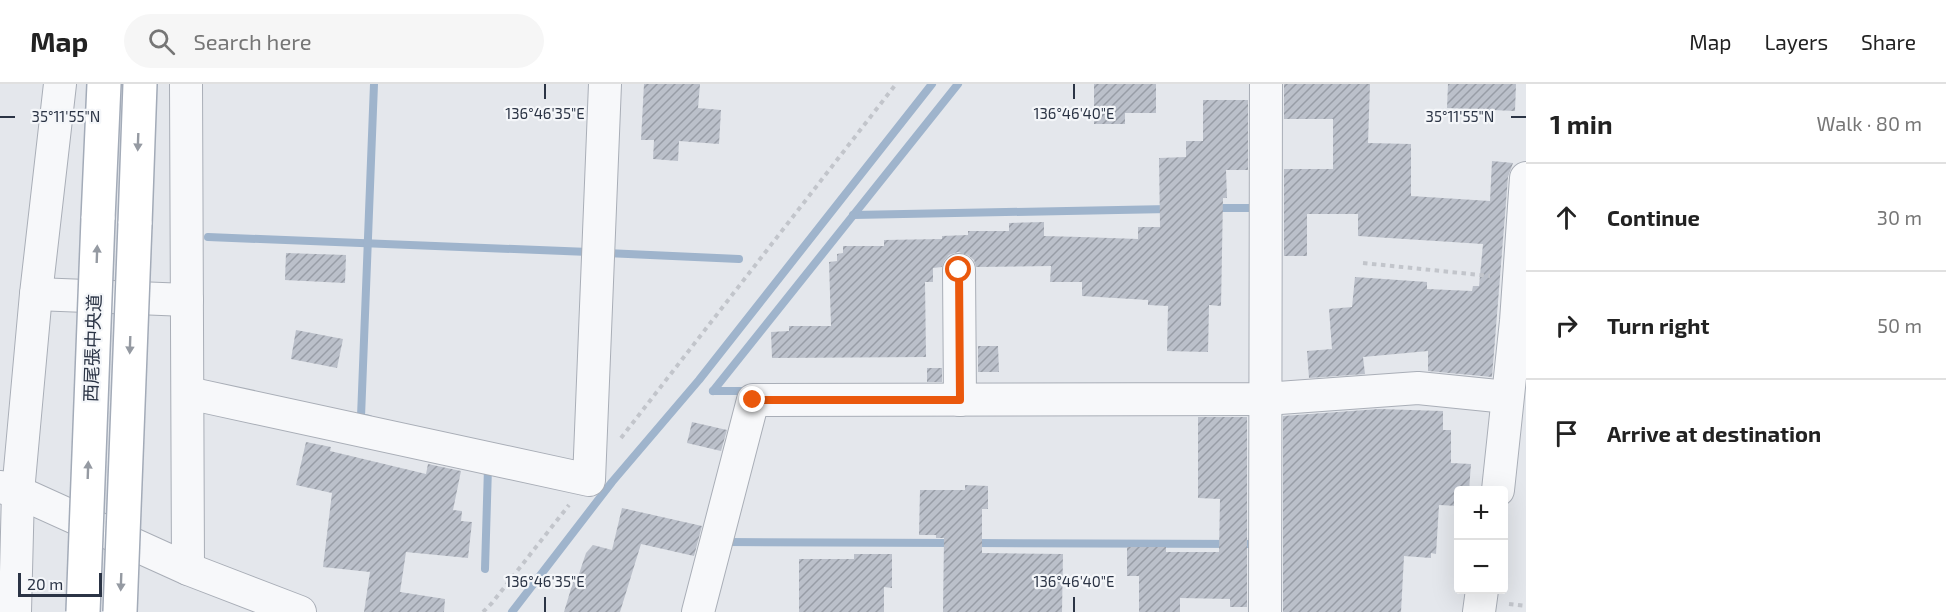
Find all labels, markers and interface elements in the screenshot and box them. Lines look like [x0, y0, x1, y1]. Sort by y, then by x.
search box [124, 14, 544, 68]
text: Map [30, 24, 88, 58]
icon: search [145, 25, 178, 58]
text: Search here [193, 28, 312, 54]
text: Map [1689, 29, 1731, 54]
text: Layers [1764, 29, 1828, 54]
text: Share [1861, 29, 1916, 54]
text: 136°46'35"E [505, 104, 585, 122]
text: 136°46'40"E [1034, 104, 1114, 122]
text: 35°11'55"N [32, 107, 100, 125]
text: 35°11'55"N [1426, 107, 1494, 125]
text: 1 min [1550, 108, 1613, 139]
text: Walk · 80 m [1817, 111, 1922, 135]
one-way arrow [133, 133, 142, 152]
icon: ahead [1550, 201, 1583, 234]
text: Continue [1607, 204, 1700, 230]
text: 30 m [1877, 205, 1922, 229]
one-way arrow [92, 244, 101, 263]
route start [945, 256, 971, 282]
street label: 西尾張中央道 [79, 294, 105, 402]
icon: right [1550, 309, 1583, 342]
text: Turn right [1607, 312, 1709, 338]
text: 50 m [1877, 313, 1922, 337]
one-way arrow [125, 336, 135, 355]
route end [739, 386, 765, 412]
icon: arrive [1550, 417, 1583, 450]
text: Arrive at destination [1607, 420, 1821, 446]
one-way arrow [84, 460, 93, 479]
map controls [1454, 486, 1508, 594]
button: + [1454, 486, 1508, 540]
button: − [1454, 540, 1508, 594]
scale bar [18, 570, 102, 598]
text: 136°46'35"E [505, 572, 585, 590]
text: 136°46'40"E [1034, 572, 1114, 590]
one-way arrow [116, 573, 126, 592]
text: 20 m [27, 574, 63, 593]

